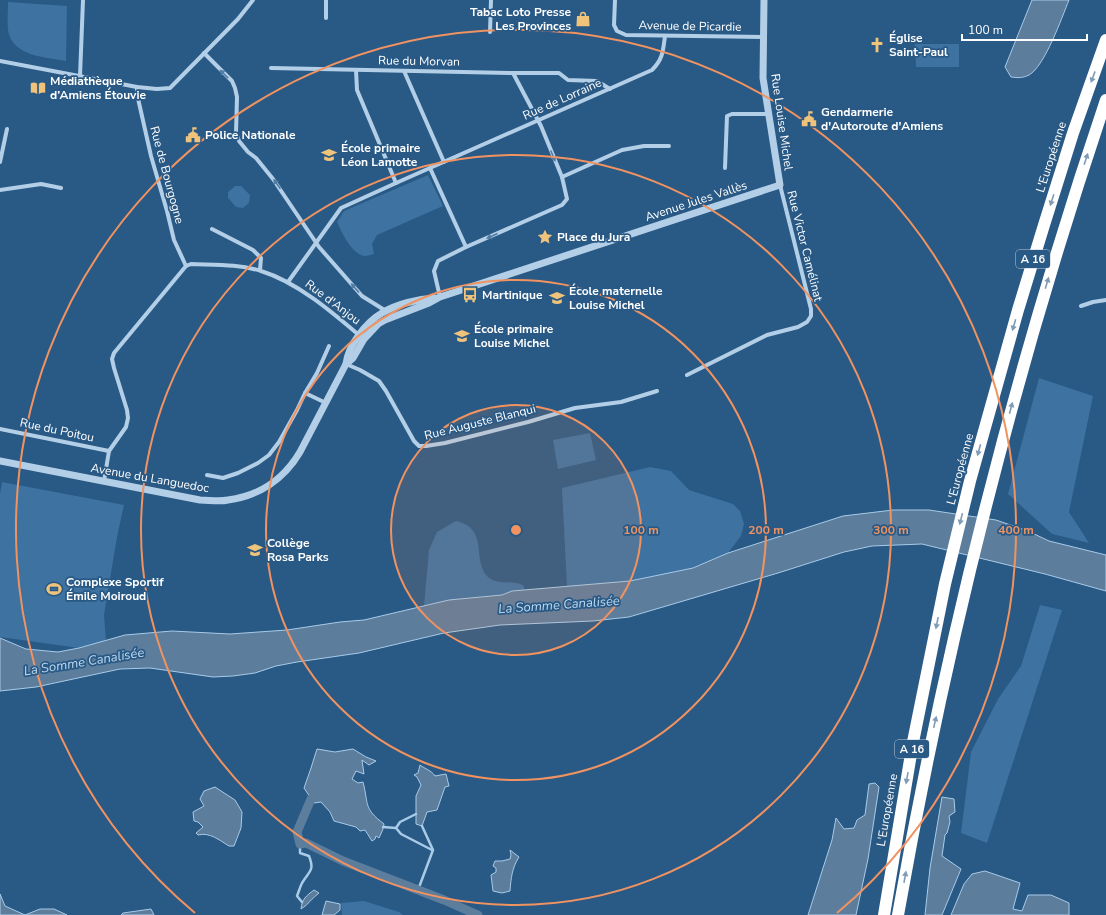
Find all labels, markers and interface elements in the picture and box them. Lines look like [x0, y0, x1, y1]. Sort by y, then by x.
place label: Tabac Loto Presse Les Provinces [470, 4, 571, 34]
shop icon: Tabac Loto Presse Les Provinces [574, 10, 592, 28]
scale bar [962, 16, 1087, 42]
street label: Avenue de Picardie [638, 17, 742, 35]
text: 100 m [968, 22, 1003, 38]
place label: Église Saint-Paul [889, 30, 948, 60]
church icon: Église Saint-Paul [868, 36, 886, 54]
street label: Rue du Morvan [378, 52, 460, 70]
one-way arrow [219, 69, 229, 78]
one-way arrow [1090, 71, 1096, 83]
place label: Médiathèque d’Amiens Étouvie [50, 73, 147, 103]
street label: Rue Louise Michel [767, 73, 797, 172]
street label: Rue de Lorraine [520, 74, 604, 124]
library icon: Médiathèque d’Amiens Étouvie [29, 79, 47, 97]
place label: Gendarmerie d'Autoroute d'Amiens [821, 104, 943, 134]
public building icon: Gendarmerie d'Autoroute d'Amiens [800, 110, 818, 128]
street label: L'Européenne [1032, 120, 1070, 194]
street label: Rue de Bourgogne [146, 124, 188, 226]
public building icon: Police Nationale [184, 126, 202, 144]
place label: Police Nationale [205, 127, 296, 143]
place label: École primaire Léon Lamotte [341, 140, 421, 170]
school or university icon: École primaire Léon Lamotte [320, 146, 338, 164]
one-way arrow [551, 151, 557, 163]
one-way arrow [1083, 153, 1089, 165]
street label: Avenue Jules Vallès [643, 177, 749, 225]
one-way arrow [273, 179, 281, 189]
street label: Rue Victor Camélinat [783, 189, 827, 304]
one-way arrow [1049, 194, 1055, 206]
place icon: Place du Jura [536, 228, 554, 246]
place label: Place du Jura [557, 229, 630, 245]
one-way arrow [486, 233, 497, 239]
road number: A 16 [1016, 250, 1050, 268]
street label: Rue d'Anjou [302, 276, 364, 328]
one-way arrow [1044, 277, 1050, 289]
one-way arrow [350, 283, 359, 293]
place label: École maternelle Louise Michel [569, 283, 663, 313]
bus stop icon: Martinique [461, 286, 479, 304]
place label: Martinique [482, 287, 543, 303]
school or university icon: École maternelle Louise Michel [548, 289, 566, 307]
one-way arrow [1011, 319, 1017, 331]
place label: École primaire Louise Michel [474, 321, 554, 351]
school or university icon: École primaire Louise Michel [453, 327, 471, 345]
street label: Rue Auguste Blanqui [423, 400, 537, 444]
one-way arrow [1009, 402, 1015, 414]
street label: Rue du Poitou [18, 414, 96, 446]
street label: L'Européenne [943, 431, 977, 507]
one-way arrow [976, 444, 982, 456]
street label: Avenue du Languedoc [90, 460, 211, 496]
one-way arrow [958, 513, 964, 525]
text: 100 m [623, 522, 659, 538]
text: 200 m [748, 522, 784, 538]
text: 300 m [873, 522, 909, 538]
text: 400 m [998, 522, 1034, 538]
centre of rings [509, 523, 523, 537]
place label: Collège Rosa Parks [267, 535, 329, 565]
school or university icon: Collège Rosa Parks [246, 541, 264, 559]
place label: Complexe Sportif Émile Moiroud [66, 574, 164, 604]
sports icon: Complexe Sportif Émile Moiroud [45, 580, 63, 598]
water label: La Somme Canalisée [498, 592, 620, 618]
one-way arrow [934, 617, 940, 629]
water label: La Somme Canalisée [22, 644, 146, 680]
one-way arrow [933, 715, 939, 728]
road number: A 16 [895, 740, 929, 758]
street label: L'Européenne [873, 772, 901, 848]
one-way arrow [904, 772, 910, 784]
one-way arrow [902, 870, 908, 883]

